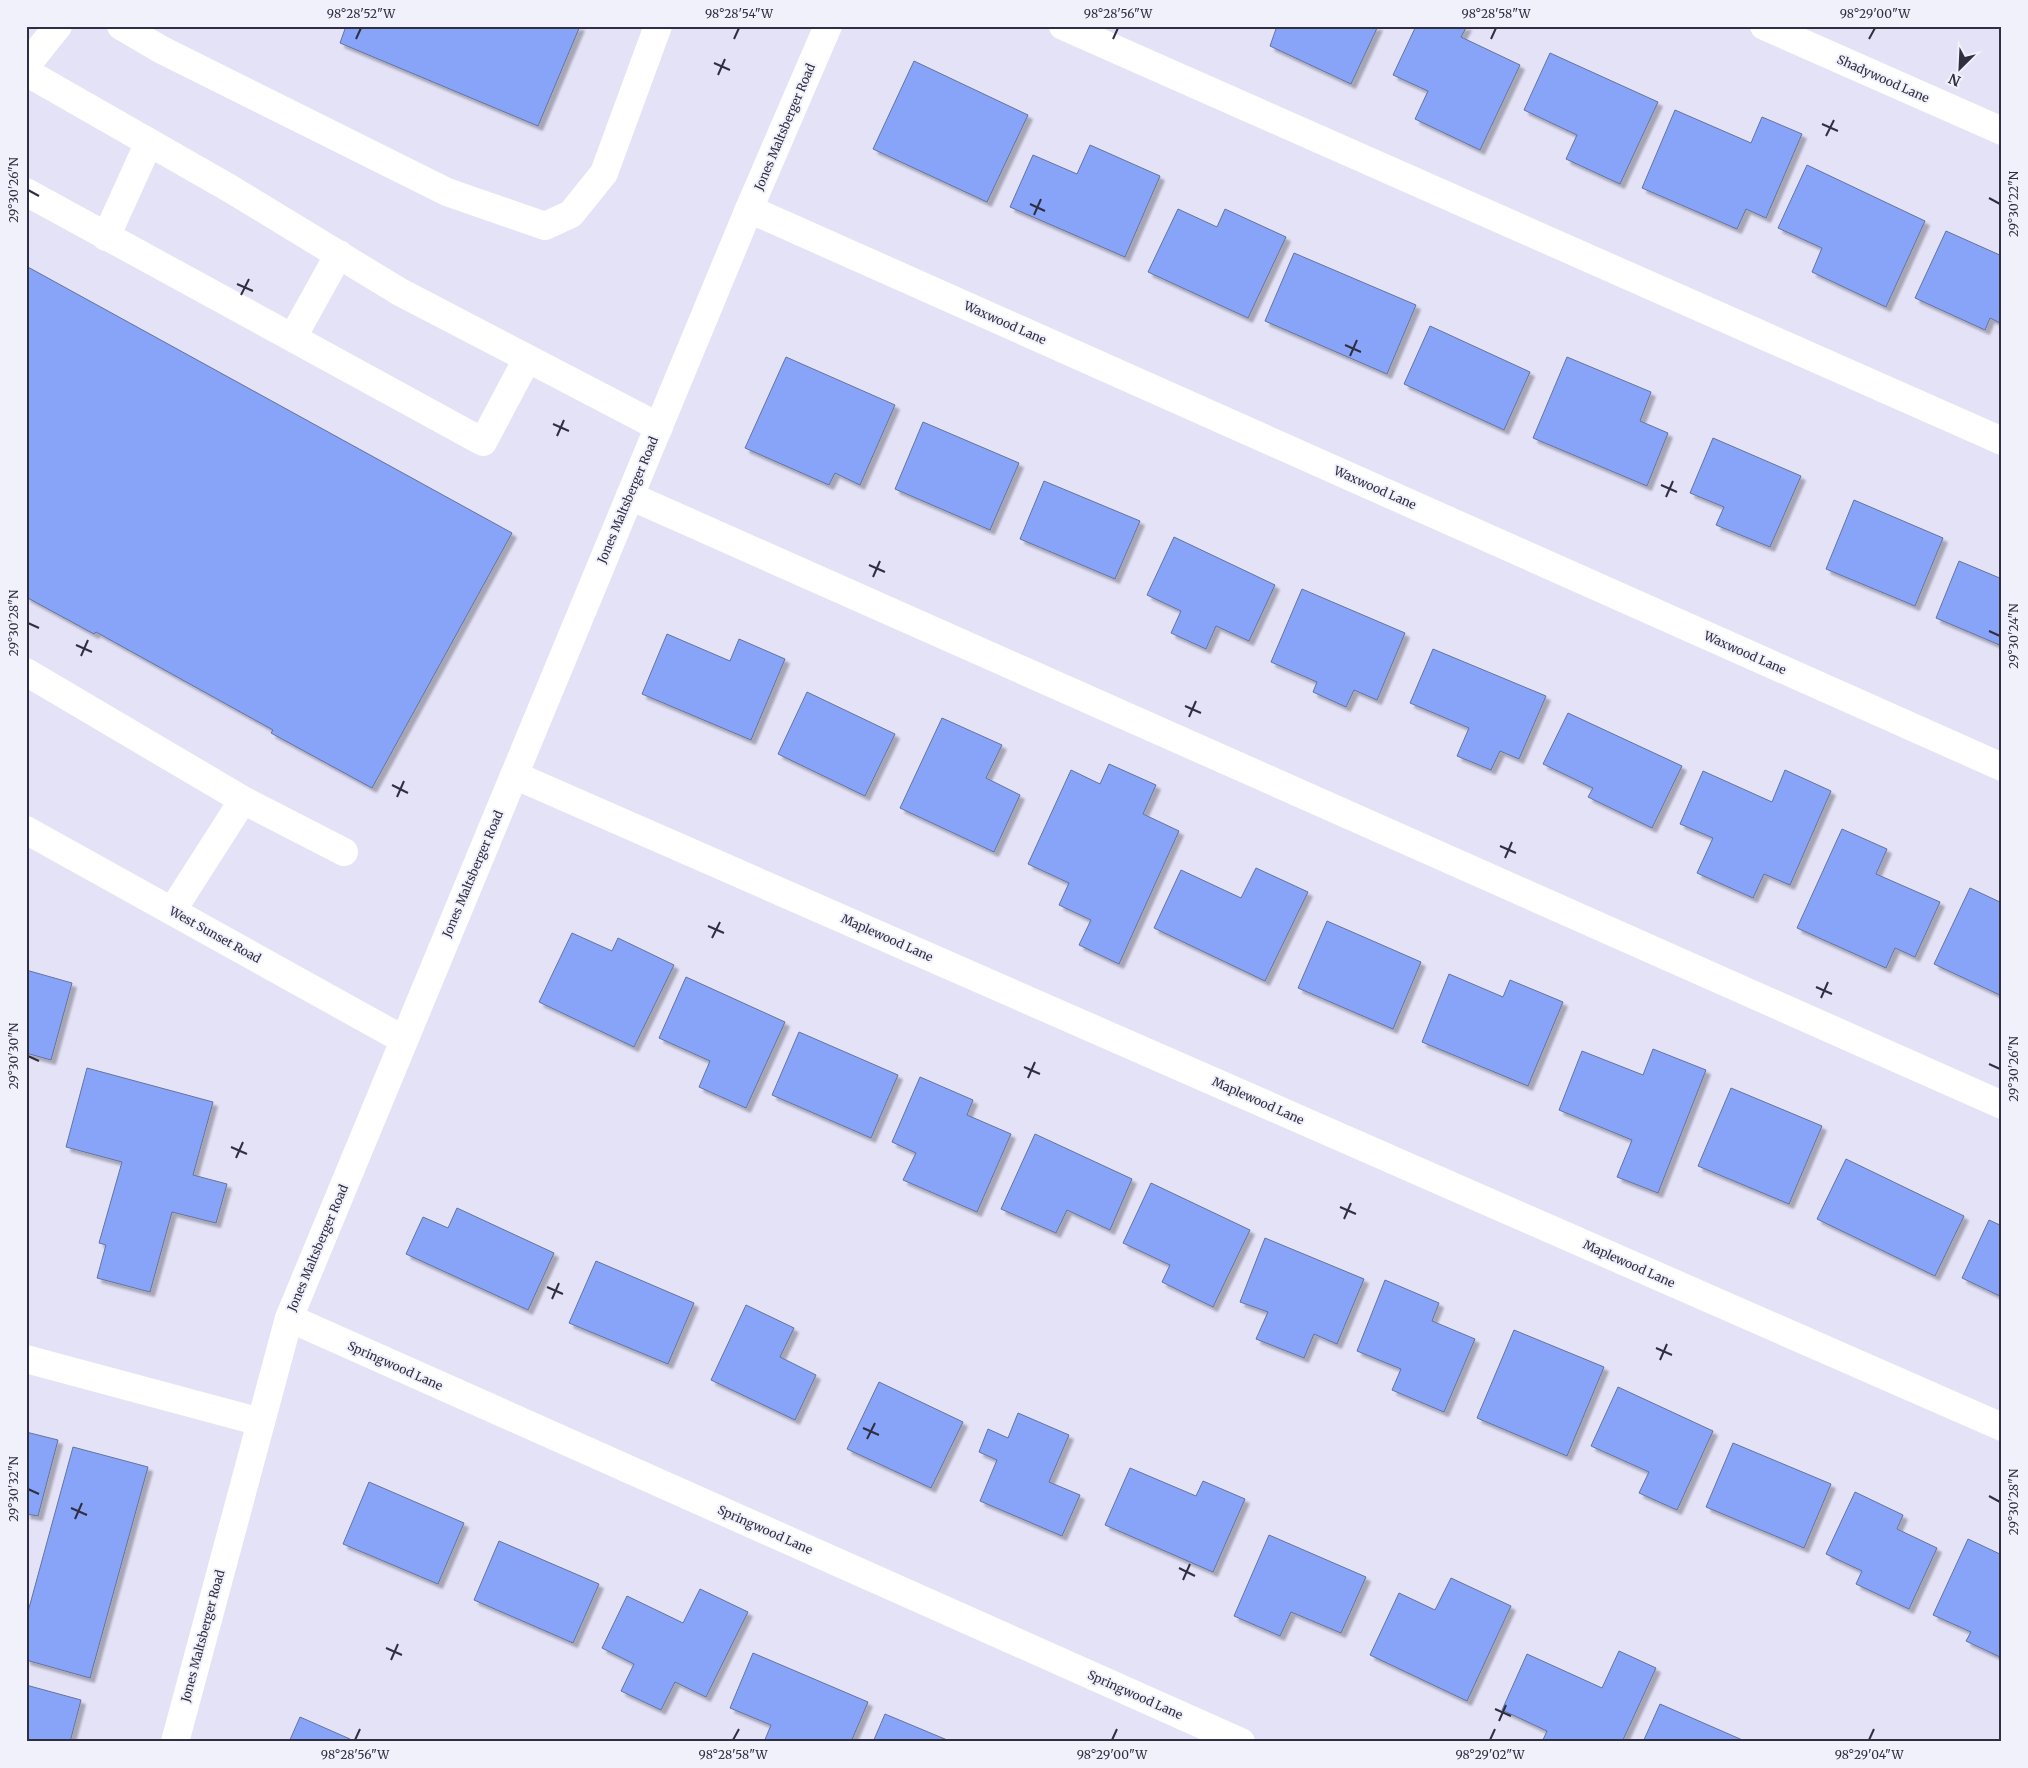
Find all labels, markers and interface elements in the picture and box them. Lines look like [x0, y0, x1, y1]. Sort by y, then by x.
text: 98°28'52"W [327, 6, 396, 21]
text: 98°28'54"W [705, 6, 774, 21]
text: 98°28'56"W [1084, 6, 1153, 21]
text: 98°28'58"W [1462, 6, 1531, 21]
text: 98°29'00"W [1840, 6, 1911, 21]
north arrow [1936, 42, 1986, 92]
street label: Shadywood Lane [1835, 51, 1932, 106]
street label: Jones Maltsberger Road [751, 61, 818, 193]
text: N [1946, 69, 1963, 90]
text: 29°30'26"N [6, 156, 21, 223]
text: 29°30'22"N [2006, 170, 2021, 237]
street label: Waxwood Lane [961, 297, 1049, 347]
street label: Jones Maltsberger Road [594, 434, 661, 566]
street label: Waxwood Lane [1331, 462, 1419, 512]
text: 29°30'28"N [6, 589, 21, 656]
text: 29°30'24"N [2006, 603, 2021, 669]
street label: Waxwood Lane [1701, 627, 1789, 677]
street label: Jones Maltsberger Road [439, 808, 506, 940]
street label: West Sunset Road [166, 903, 264, 966]
street label: Maplewood Lane [839, 911, 935, 964]
text: 29°30'30"N [6, 1022, 21, 1089]
text: 29°30'26"N [2006, 1035, 2021, 1102]
street label: Maplewood Lane [1210, 1074, 1306, 1127]
street label: Jones Maltsberger Road [284, 1182, 351, 1314]
street label: Maplewood Lane [1581, 1237, 1677, 1290]
street label: Springwood Lane [345, 1338, 445, 1393]
text: 29°30'32"N [6, 1455, 21, 1522]
text: 29°30'28"N [2006, 1468, 2021, 1535]
street label: Springwood Lane [715, 1502, 815, 1557]
street label: Jones Maltsberger Road [177, 1568, 227, 1705]
street label: Springwood Lane [1085, 1667, 1185, 1722]
text: 98°28'56"W [321, 1747, 390, 1762]
text: 98°28'58"W [699, 1747, 768, 1762]
text: 98°29'00"W [1077, 1747, 1148, 1762]
text: 98°29'02"W [1455, 1747, 1526, 1762]
text: 98°29'04"W [1835, 1747, 1904, 1762]

